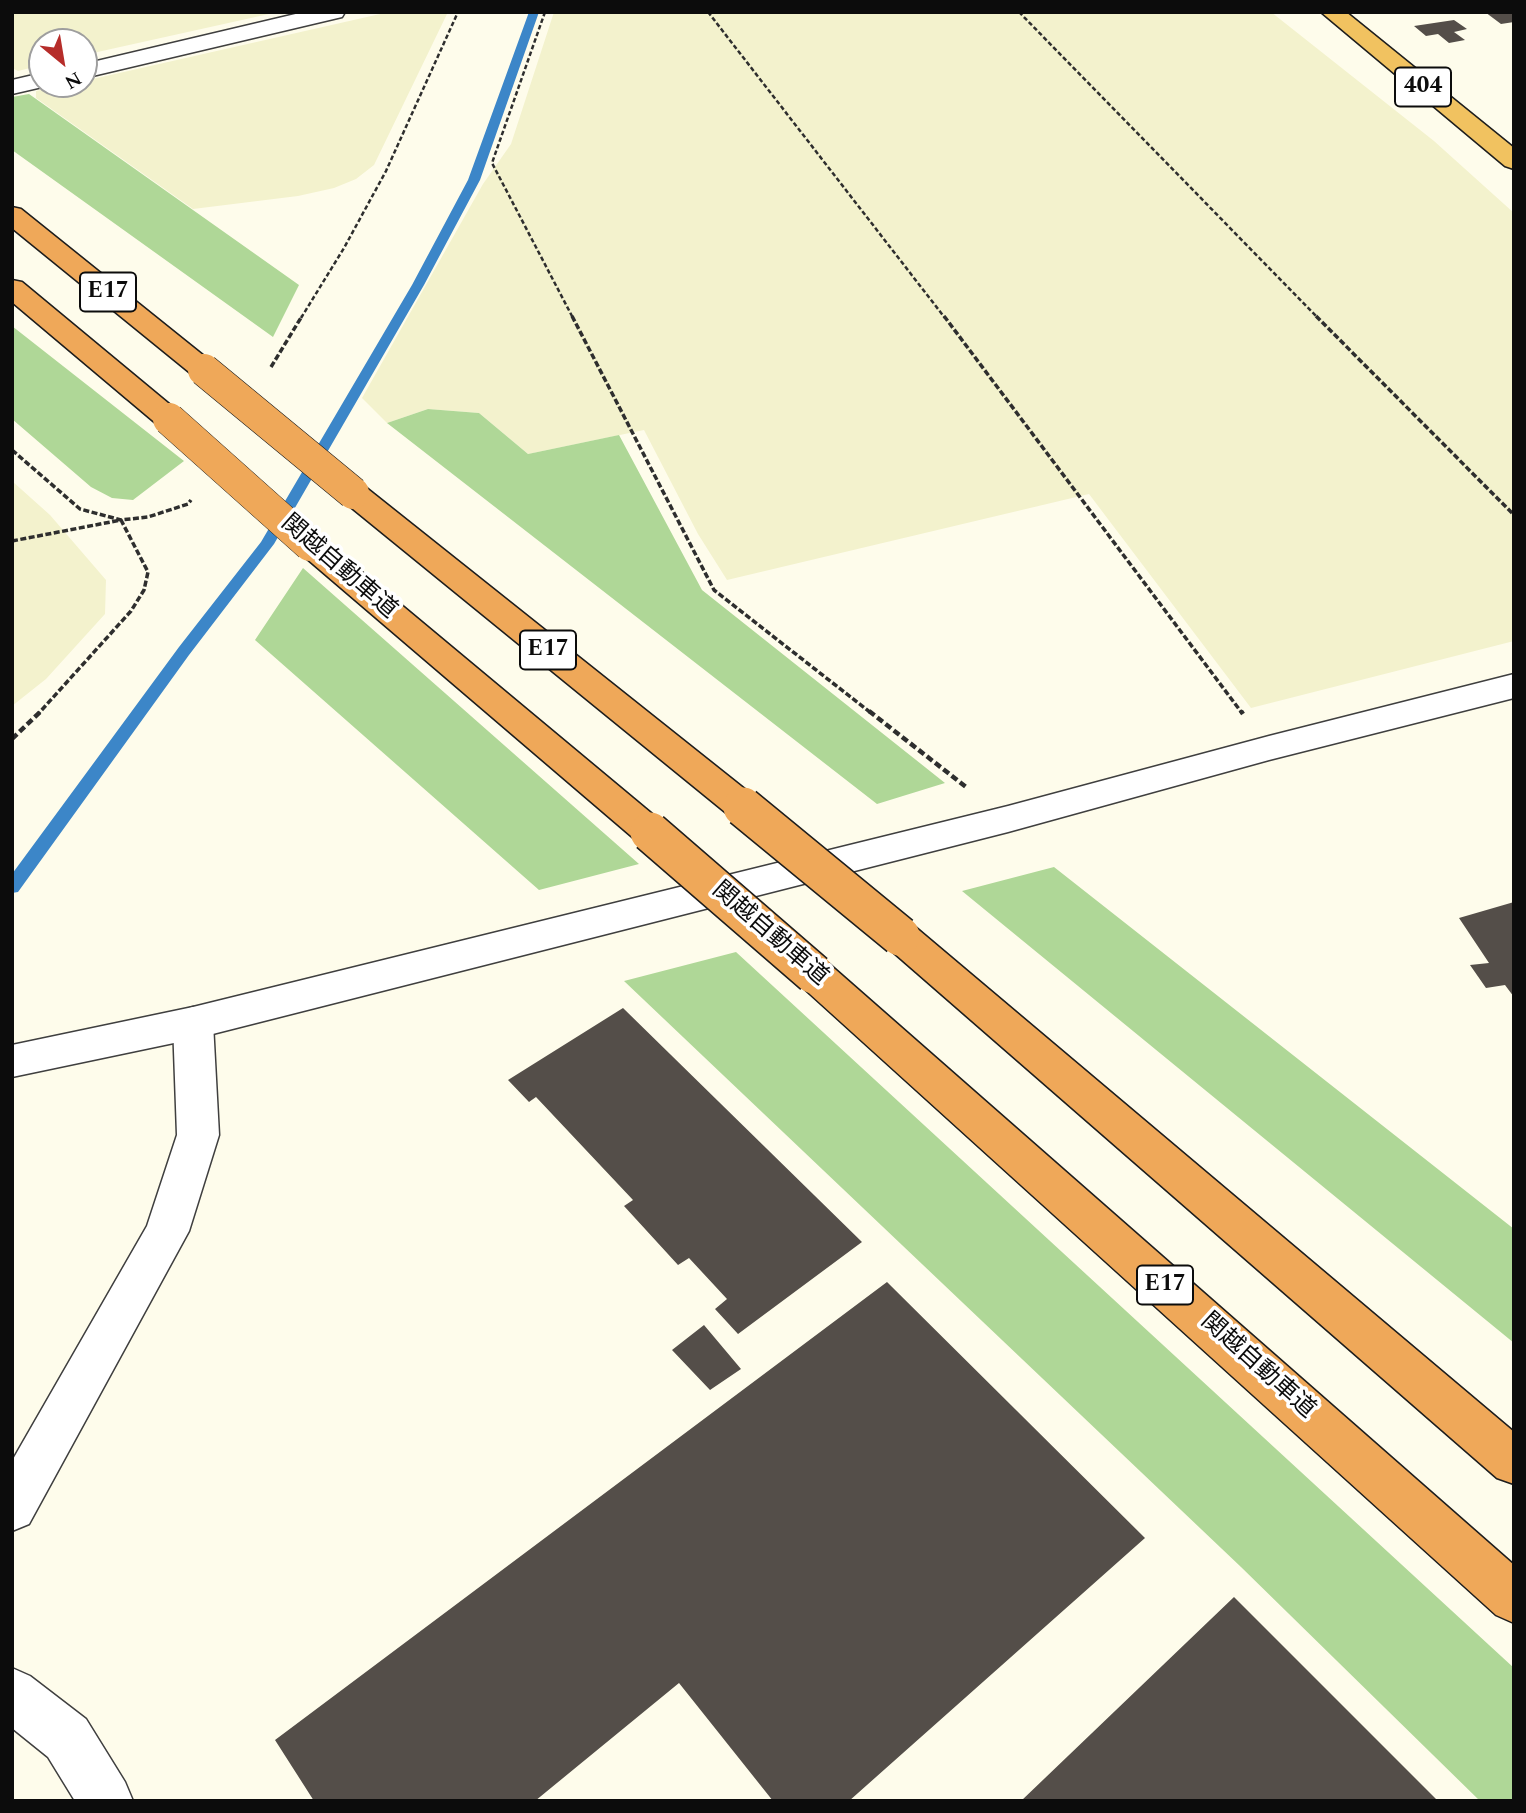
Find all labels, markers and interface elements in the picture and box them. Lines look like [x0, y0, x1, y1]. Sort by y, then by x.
north arrow [28, 28, 98, 98]
text: N [59, 63, 87, 96]
road number: 404 [1395, 68, 1451, 106]
road number: E17 [80, 272, 136, 312]
street label: 関越自動車道 [274, 510, 402, 626]
road number: E17 [520, 630, 576, 670]
street label: 関越自動車道 [705, 877, 833, 993]
road number: E17 [1137, 1266, 1193, 1304]
street label: 関越自動車道 [1194, 1308, 1320, 1426]

